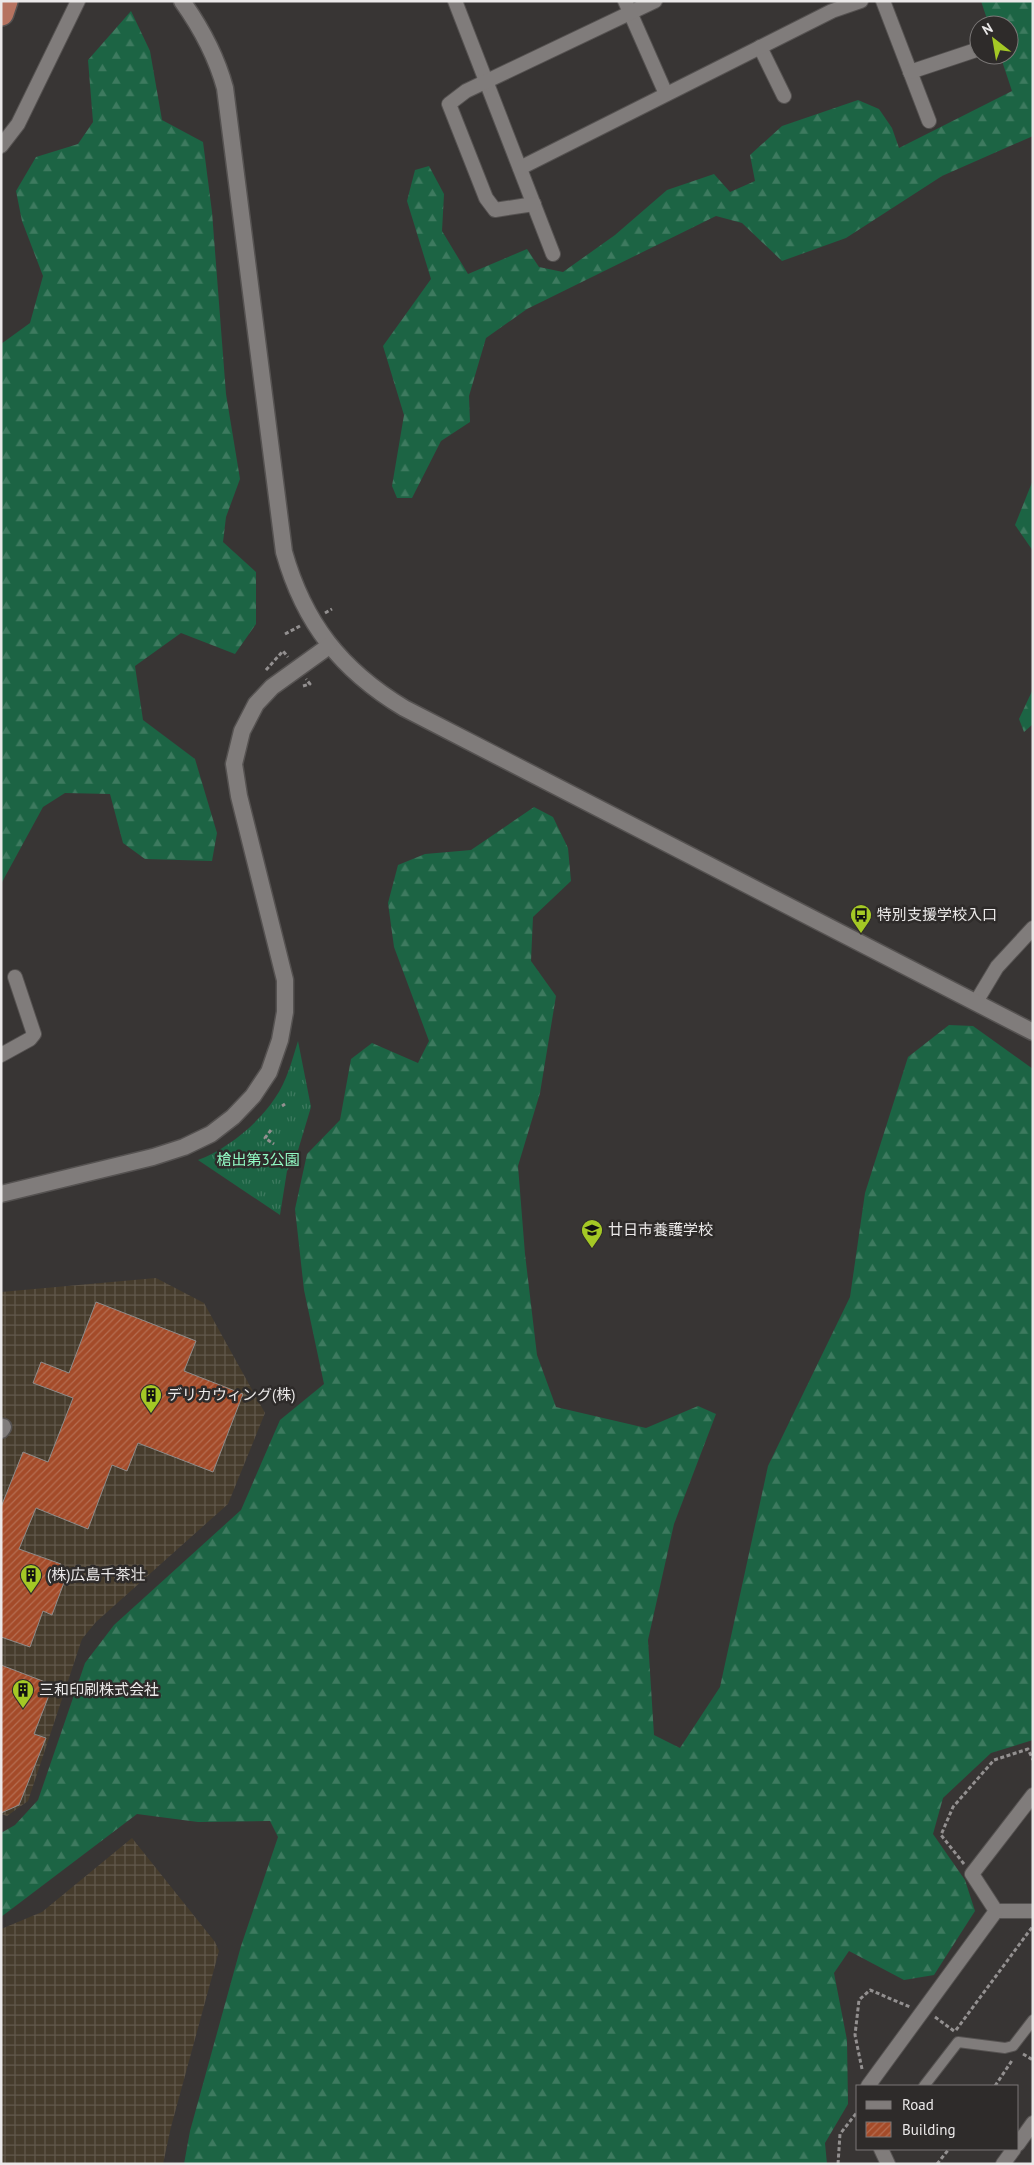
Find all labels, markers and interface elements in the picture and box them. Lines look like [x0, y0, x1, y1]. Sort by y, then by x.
north arrow [969, 15, 1019, 65]
text: N [979, 19, 996, 39]
bus stop icon: 特別支援学校入口 [849, 903, 873, 934]
place label: 特別支援学校入口 [877, 905, 997, 924]
park label: 槍出第3公園 [216, 1150, 300, 1169]
school or university icon: 廿日市養護学校 [580, 1218, 604, 1249]
place label: 廿日市養護学校 [608, 1220, 713, 1239]
building icon: デリカウィング(株) [139, 1383, 163, 1414]
place label: デリカウィング(株) [167, 1385, 295, 1404]
building icon: (株)広島千茶壮 [19, 1563, 43, 1594]
place label: (株)広島千茶壮 [47, 1565, 145, 1584]
building icon: 三和印刷株式会社 [11, 1678, 35, 1709]
place label: 三和印刷株式会社 [39, 1680, 159, 1699]
legend [856, 2085, 1019, 2150]
text: Road [902, 2095, 934, 2114]
text: Building [902, 2120, 956, 2139]

